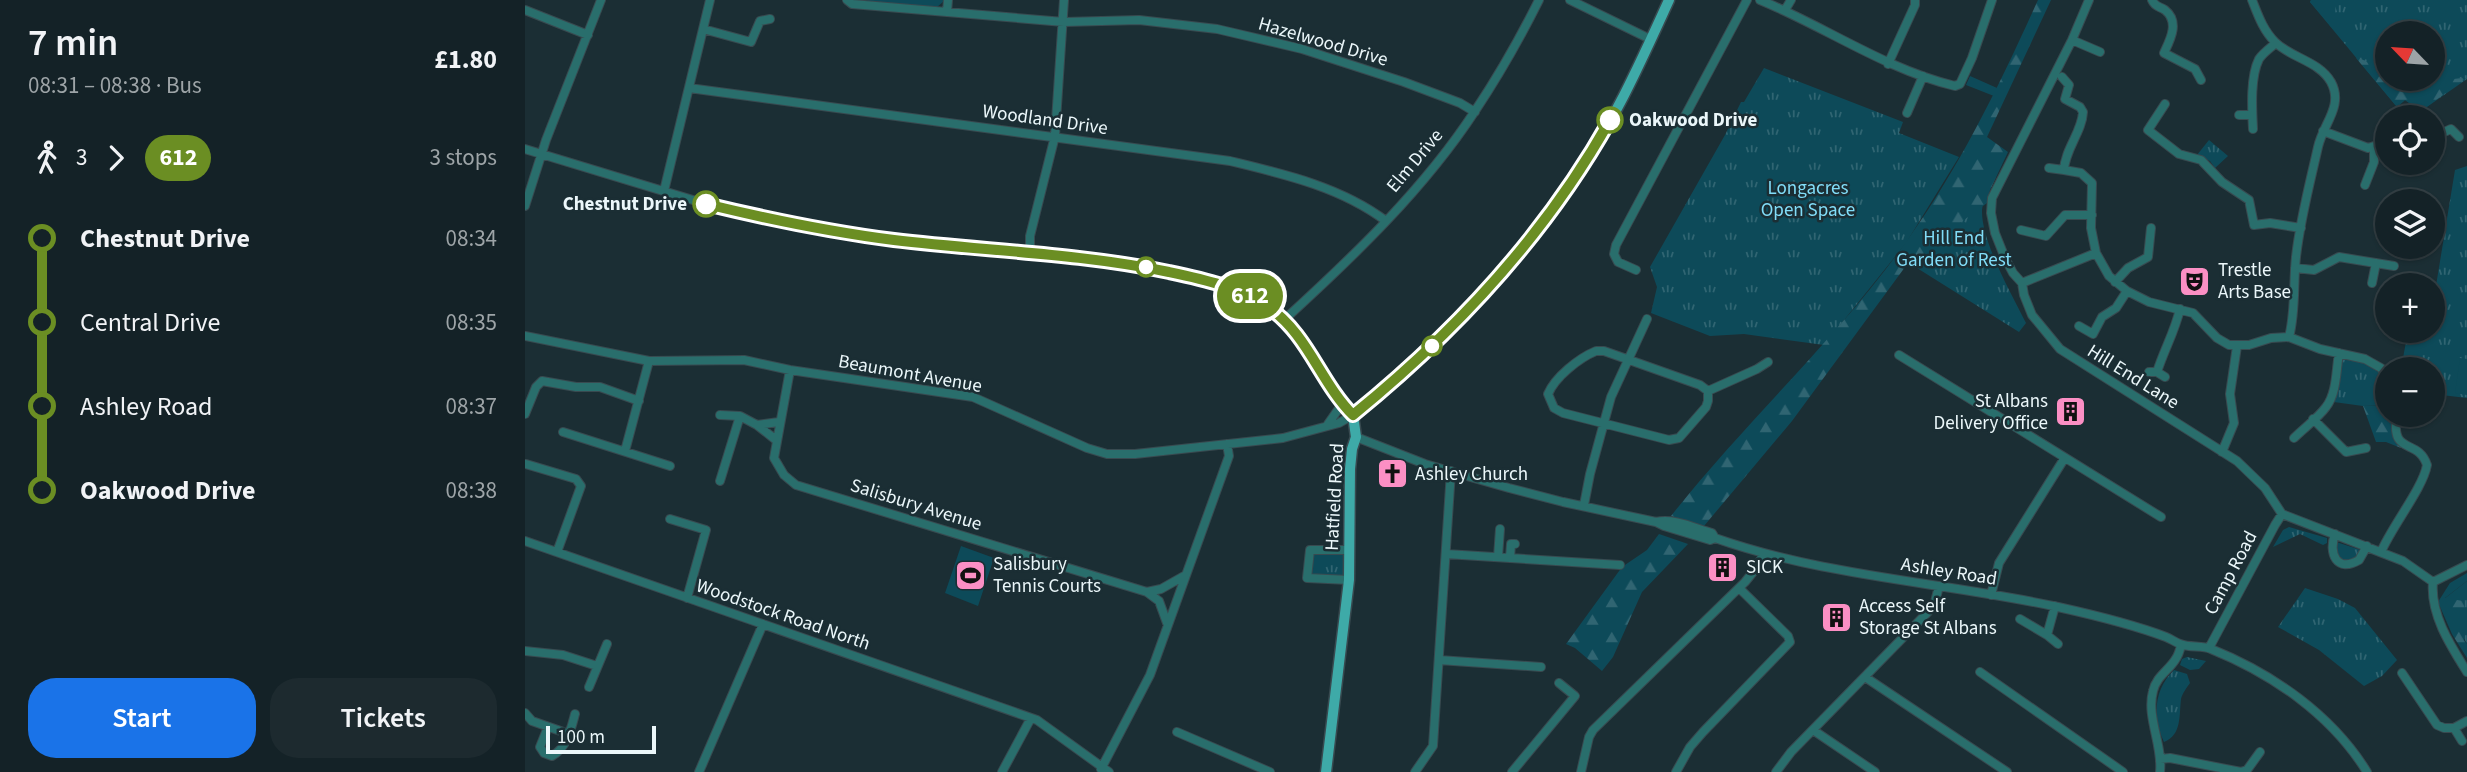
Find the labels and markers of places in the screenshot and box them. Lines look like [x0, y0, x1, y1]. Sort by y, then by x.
marker: Oakwood Drive [1597, 107, 1623, 133]
place label: Oakwood Drive [1629, 107, 1757, 134]
place label: Chestnut Drive [563, 191, 687, 218]
marker: Chestnut Drive [693, 191, 719, 217]
unlabelled marker [1136, 257, 1156, 277]
place label: Trestle Arts Base [2218, 257, 2291, 306]
theatre icon: Trestle Arts Base [2178, 264, 2212, 298]
unlabelled marker [1422, 336, 1442, 356]
place label: St Albans Delivery Office [1933, 388, 2048, 437]
building icon: St Albans Delivery Office [2054, 395, 2088, 429]
church icon: Ashley Church [1375, 457, 1409, 491]
place label: Ashley Church [1415, 461, 1528, 488]
building icon: SICK [1706, 550, 1740, 584]
place label: Salisbury Tennis Courts [993, 551, 1101, 600]
place label: SICK [1746, 554, 1783, 581]
sports icon: Salisbury Tennis Courts [953, 558, 987, 592]
place label: Access Self Storage St Albans [1859, 593, 1997, 642]
building icon: Access Self Storage St Albans [1819, 600, 1853, 634]

